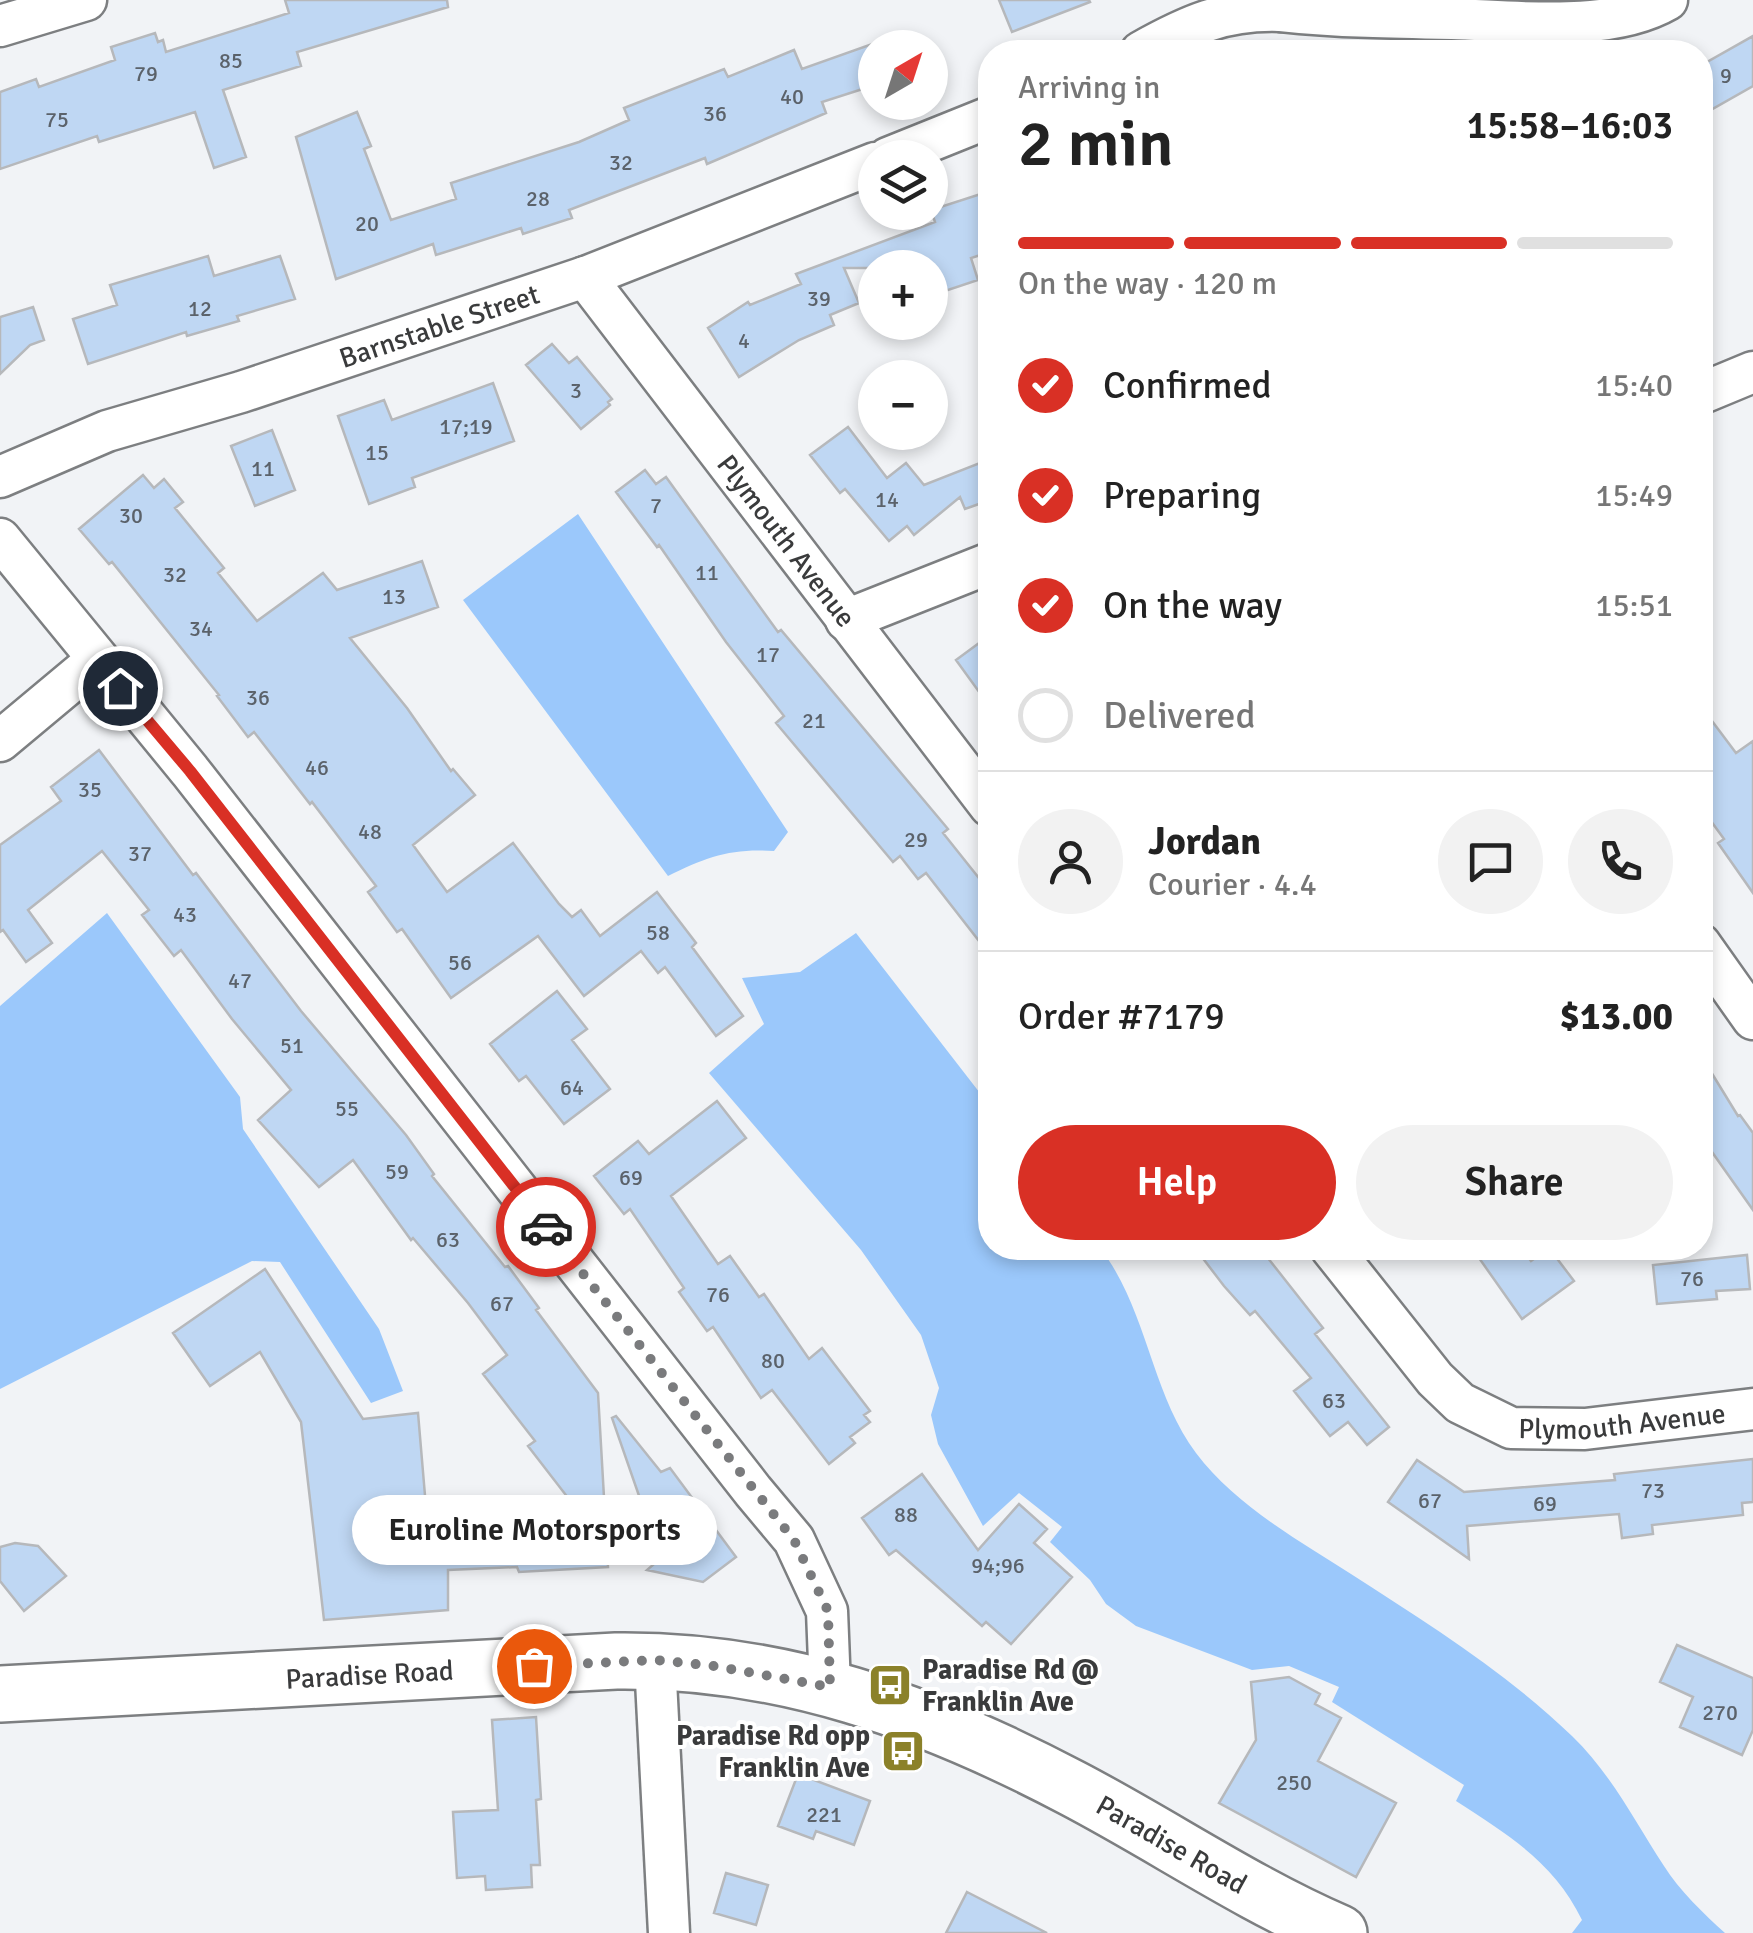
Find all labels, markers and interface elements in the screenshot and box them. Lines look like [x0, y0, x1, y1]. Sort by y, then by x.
north arrow [858, 30, 948, 120]
map controls [858, 30, 948, 450]
house number: 85 [219, 47, 243, 74]
house number: 79 [134, 60, 158, 87]
house number: 9 [1720, 62, 1732, 89]
text: Arriving in [1018, 68, 1160, 107]
house number: 40 [780, 83, 804, 110]
house number: 36 [703, 100, 727, 127]
text: 15:58–16:03 [1467, 102, 1673, 149]
text: 2 min [1018, 104, 1174, 184]
house number: 75 [45, 106, 69, 133]
button: layers [858, 140, 948, 230]
house number: 32 [609, 149, 633, 176]
house number: 28 [526, 185, 550, 212]
house number: 20 [355, 210, 379, 237]
button: + [858, 250, 948, 340]
text: On the way · 120 m [1018, 264, 1277, 303]
street label: Barnstable Street [335, 277, 544, 376]
house number: 39 [807, 285, 831, 312]
house number: 12 [188, 295, 212, 322]
house number: 4 [738, 327, 750, 354]
icon: check [1018, 358, 1073, 413]
button: − [858, 360, 948, 450]
text: Confirmed [1103, 362, 1272, 409]
text: 15:40 [1595, 366, 1673, 405]
house number: 3 [570, 377, 582, 404]
house number: 17;19 [439, 413, 493, 440]
house number: 15 [365, 439, 389, 466]
street label: Plymouth Avenue [709, 448, 863, 634]
house number: 11 [251, 455, 275, 482]
icon: check [1018, 468, 1073, 523]
text: Preparing [1103, 472, 1261, 519]
text: 15:49 [1595, 476, 1673, 515]
house number: 14 [875, 486, 899, 513]
house number: 7 [650, 492, 662, 519]
house number: 30 [119, 502, 143, 529]
house number: 11 [695, 559, 719, 586]
house number: 32 [163, 561, 187, 588]
icon: check [1018, 578, 1073, 633]
text: On the way [1103, 582, 1282, 629]
house number: 13 [382, 583, 406, 610]
text: 15:51 [1595, 586, 1673, 625]
house number: 34 [189, 615, 213, 642]
house number: 17 [756, 641, 780, 668]
pin [78, 646, 163, 731]
icon: home [93, 661, 148, 716]
house number: 36 [246, 684, 270, 711]
text: Delivered [1103, 692, 1256, 739]
house number: 21 [802, 707, 826, 734]
house number: 46 [305, 754, 329, 781]
house number: 35 [78, 776, 102, 803]
button: person [1018, 809, 1123, 914]
button: chat [1438, 809, 1543, 914]
button: phone [1568, 809, 1673, 914]
house number: 48 [358, 818, 382, 845]
text: Jordan [1148, 818, 1261, 865]
house number: 29 [904, 826, 928, 853]
house number: 37 [128, 840, 152, 867]
text: Courier · 4.4 [1148, 865, 1317, 904]
house number: 43 [173, 901, 197, 928]
house number: 58 [646, 919, 670, 946]
house number: 56 [448, 949, 472, 976]
house number: 47 [228, 967, 252, 994]
text: Order #7179 [1018, 993, 1225, 1040]
text: $13.00 [1560, 993, 1673, 1040]
house number: 51 [280, 1032, 304, 1059]
house number: 64 [560, 1074, 584, 1101]
house number: 55 [335, 1095, 359, 1122]
button: Help [1018, 1125, 1336, 1240]
button: Share [1356, 1125, 1673, 1240]
house number: 59 [385, 1158, 409, 1185]
house number: 69 [619, 1164, 643, 1191]
courier [496, 1177, 596, 1277]
icon: car [519, 1200, 574, 1255]
house number: 63 [436, 1226, 460, 1253]
house number: 76 [1680, 1265, 1704, 1292]
house number: 76 [706, 1281, 730, 1308]
house number: 67 [490, 1290, 514, 1317]
house number: 80 [761, 1347, 785, 1374]
house number: 63 [1322, 1387, 1346, 1414]
street label: Plymouth Avenue [1518, 1396, 1727, 1447]
house number: 73 [1641, 1477, 1665, 1504]
house number: 67 [1418, 1487, 1442, 1514]
house number: 69 [1533, 1490, 1557, 1517]
callout: Euroline Motorsports [352, 1496, 716, 1566]
house number: 88 [894, 1501, 918, 1528]
text: Euroline Motorsports [388, 1510, 681, 1549]
house number: 94;96 [971, 1552, 1025, 1579]
pin [492, 1624, 577, 1709]
icon: bag [507, 1639, 562, 1694]
place label: Paradise Rd @ Franklin Ave [922, 1653, 1099, 1719]
street label: Paradise Road [285, 1654, 455, 1697]
bus stop icon: Paradise Rd @ Franklin Ave [867, 1662, 913, 1708]
house number: 270 [1702, 1699, 1738, 1726]
place label: Paradise Rd opp Franklin Ave [676, 1719, 870, 1785]
bus stop icon: Paradise Rd opp Franklin Ave [880, 1728, 926, 1774]
house number: 250 [1276, 1769, 1312, 1796]
street label: Paradise Road [1090, 1788, 1253, 1902]
house number: 221 [806, 1801, 842, 1828]

